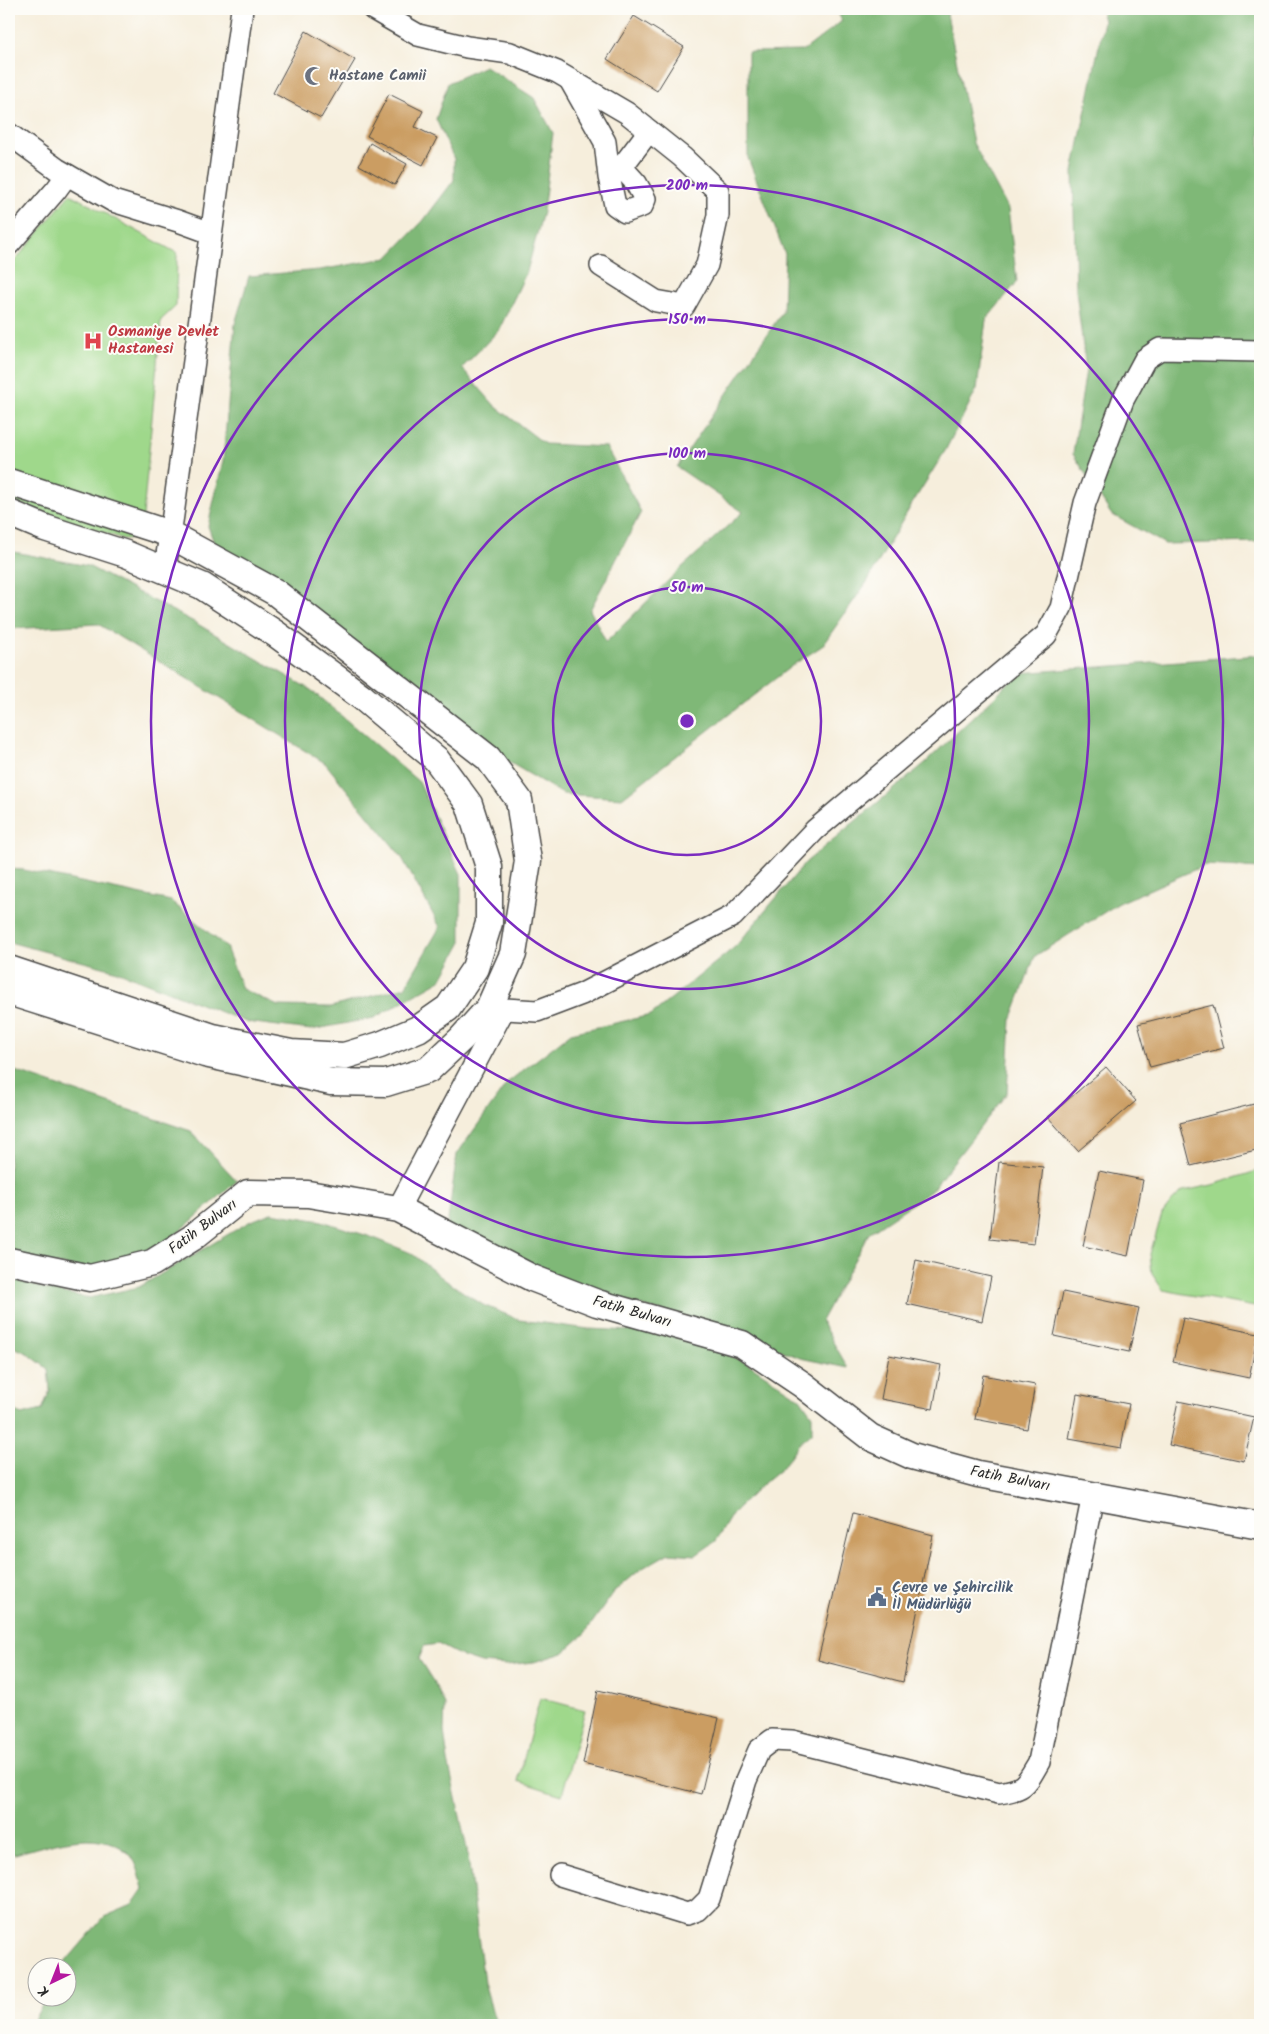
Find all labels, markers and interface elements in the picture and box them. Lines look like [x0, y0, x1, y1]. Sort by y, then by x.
place label: Hastane Camii [329, 64, 427, 88]
mosque icon: Hastane Camii [303, 65, 325, 87]
text: 200 m [666, 174, 708, 198]
text: 150 m [668, 308, 706, 332]
place label: Osmaniye Devlet Hastanesi [108, 320, 219, 361]
hospital icon: Osmaniye Devlet Hastanesi [82, 330, 104, 352]
text: 100 m [668, 442, 706, 466]
text: 50 m [669, 576, 704, 600]
centre of rings [678, 712, 696, 730]
street label: Fatih Bulvarı [163, 1193, 243, 1261]
street label: Fatih Bulvarı [590, 1289, 674, 1335]
street label: Fatih Bulvarı [968, 1459, 1052, 1499]
place label: Çevre ve Şehircilik İl Müdürlüğü [892, 1576, 1013, 1617]
public building icon: Çevre ve Şehircilik İl Müdürlüğü [866, 1586, 888, 1608]
north arrow [28, 1956, 78, 2006]
text: K [33, 1979, 54, 2002]

